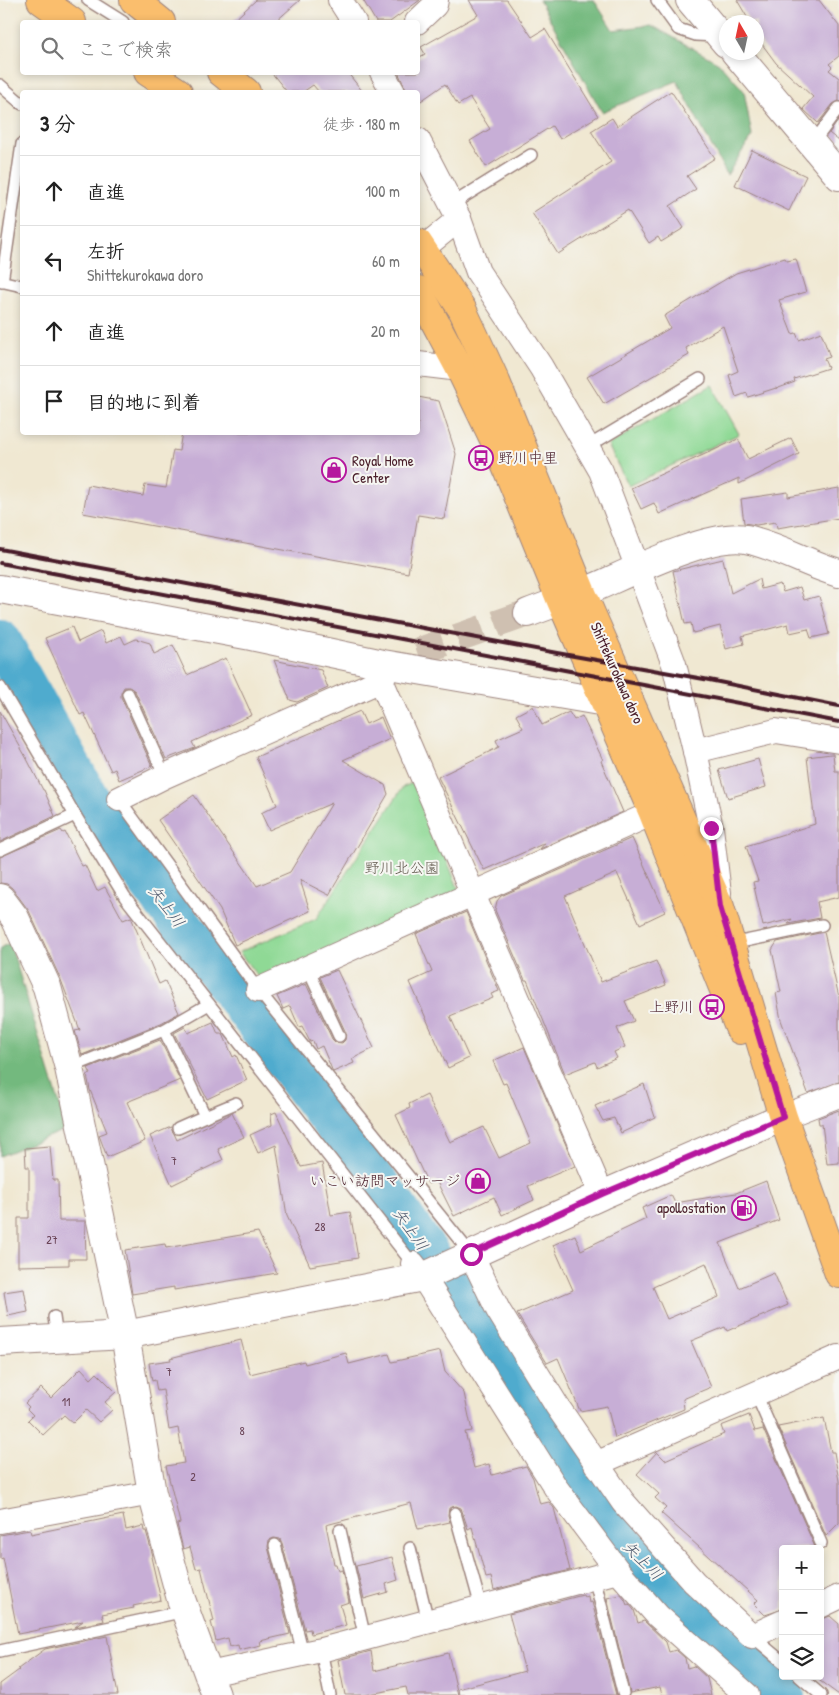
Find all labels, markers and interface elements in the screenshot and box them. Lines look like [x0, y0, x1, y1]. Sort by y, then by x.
north arrow [719, 15, 764, 60]
search box [20, 20, 420, 75]
icon: search [38, 34, 66, 62]
text: ここで検索 [78, 36, 173, 62]
text: 3 分 [40, 109, 75, 138]
text: 徒歩 · 180 m [323, 113, 400, 135]
icon: ahead [40, 177, 68, 205]
text: 直進 [87, 179, 125, 205]
text: 100 m [365, 180, 400, 202]
text: 左折 [87, 238, 125, 264]
icon: left [40, 247, 68, 275]
text: 60 m [372, 250, 400, 272]
text: Shittekurokawa doro [87, 264, 203, 286]
icon: ahead [40, 317, 68, 345]
text: 直進 [87, 319, 125, 345]
text: 20 m [371, 320, 400, 342]
icon: arrive [40, 387, 68, 415]
text: 目的地に到着 [87, 389, 201, 415]
bus stop icon: 野川中里 [468, 445, 494, 471]
place label: 野川中里 [498, 447, 558, 468]
place label: Royal Home Center [352, 450, 414, 488]
shop icon: Royal Home Center [321, 457, 347, 483]
street label: Shittekurokawa doro [586, 619, 649, 727]
route end [700, 817, 723, 840]
park label: 野川北公園 [364, 857, 440, 878]
water label: 矢上川 [144, 880, 190, 932]
bus stop icon: 上野川 [699, 994, 725, 1020]
place label: 上野川 [649, 996, 694, 1017]
house number: 7 [171, 1152, 177, 1169]
shop icon: いこい訪問マッサージ [465, 1168, 491, 1194]
place label: いこい訪問マッサージ [310, 1170, 460, 1191]
fuel station icon: apollostation [731, 1195, 757, 1221]
place label: apollostation [657, 1197, 726, 1218]
water label: 矢上川 [388, 1203, 434, 1255]
house number: 28 [315, 1218, 325, 1235]
house number: 27 [46, 1231, 58, 1248]
route start [460, 1243, 483, 1266]
house number: 7 [166, 1363, 172, 1380]
house number: 11 [62, 1393, 70, 1410]
house number: 8 [239, 1422, 245, 1439]
house number: 2 [190, 1468, 196, 1485]
water label: 矢上川 [618, 1535, 668, 1585]
map controls [779, 1545, 824, 1680]
button: + [779, 1545, 824, 1590]
button: − [779, 1590, 824, 1635]
button: layers [779, 1635, 824, 1680]

